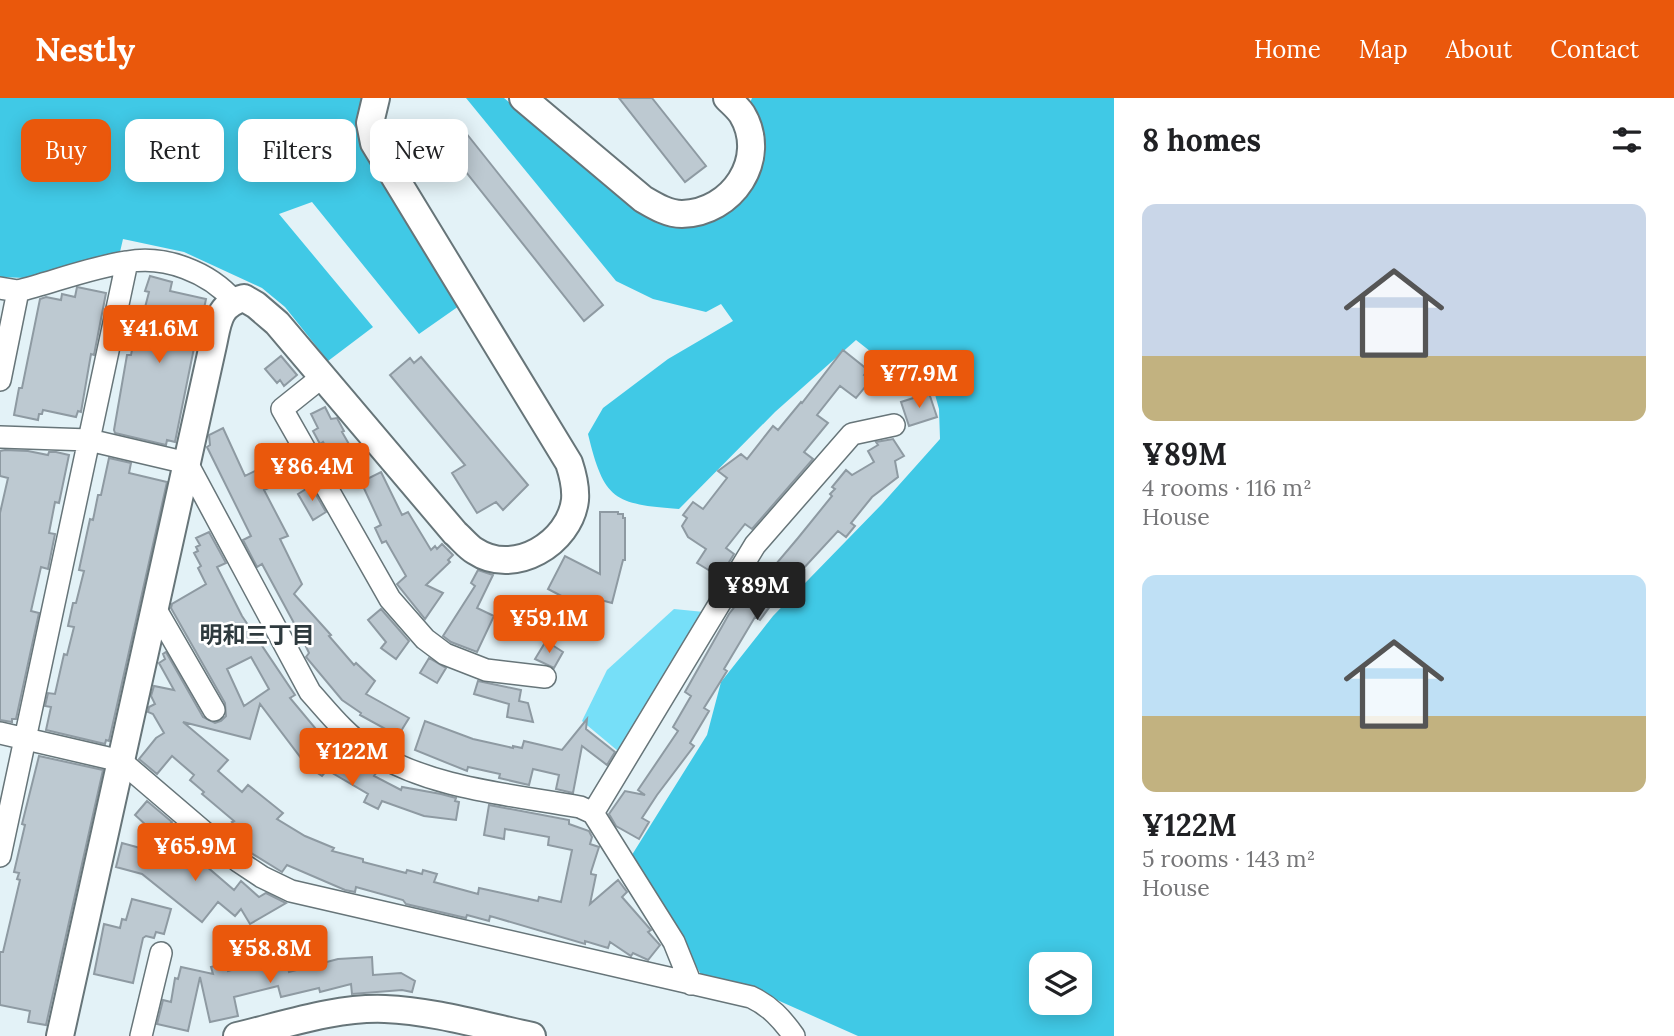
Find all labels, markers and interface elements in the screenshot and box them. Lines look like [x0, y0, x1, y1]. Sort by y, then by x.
text: Nestly [35, 28, 135, 70]
text: Home [1254, 34, 1321, 65]
text: Map [1359, 34, 1408, 65]
text: About [1446, 34, 1512, 65]
text: Contact [1550, 34, 1639, 65]
chip: Buy [21, 119, 111, 182]
chip: Rent [125, 119, 224, 182]
chip: Filters [238, 119, 356, 182]
chip: New [370, 119, 468, 182]
text: 8 homes [1142, 121, 1261, 159]
icon: filters [1608, 121, 1646, 159]
icon: home [1331, 250, 1457, 376]
pin: ¥41.6M [102, 306, 216, 365]
text: ¥41.6M [119, 313, 199, 342]
pin: ¥77.9M [862, 350, 976, 410]
text: ¥77.9M [880, 358, 958, 387]
text: ¥89M [1142, 435, 1227, 473]
pin: ¥86.4M [255, 444, 369, 503]
text: ¥86.4M [270, 451, 354, 480]
text: 4 rooms · 116 m² [1142, 473, 1312, 502]
text: House [1142, 502, 1210, 531]
pin: ¥89M [716, 562, 798, 622]
text: ¥89M [724, 570, 790, 599]
pin: ¥59.1M [492, 596, 606, 655]
text: ¥59.1M [510, 603, 588, 632]
district label: 明和三丁目 [200, 620, 315, 649]
icon: home [1331, 621, 1457, 747]
pin: ¥122M [303, 728, 401, 788]
text: ¥122M [316, 736, 388, 765]
text: ¥122M [1142, 806, 1237, 844]
pin: ¥65.9M [138, 824, 252, 883]
text: ¥65.9M [153, 831, 237, 860]
text: 5 rooms · 143 m² [1142, 844, 1315, 873]
text: House [1142, 873, 1210, 902]
pin: ¥58.8M [213, 926, 327, 985]
text: ¥58.8M [228, 933, 312, 962]
map controls [1029, 952, 1092, 1015]
button: layers [1029, 952, 1092, 1015]

